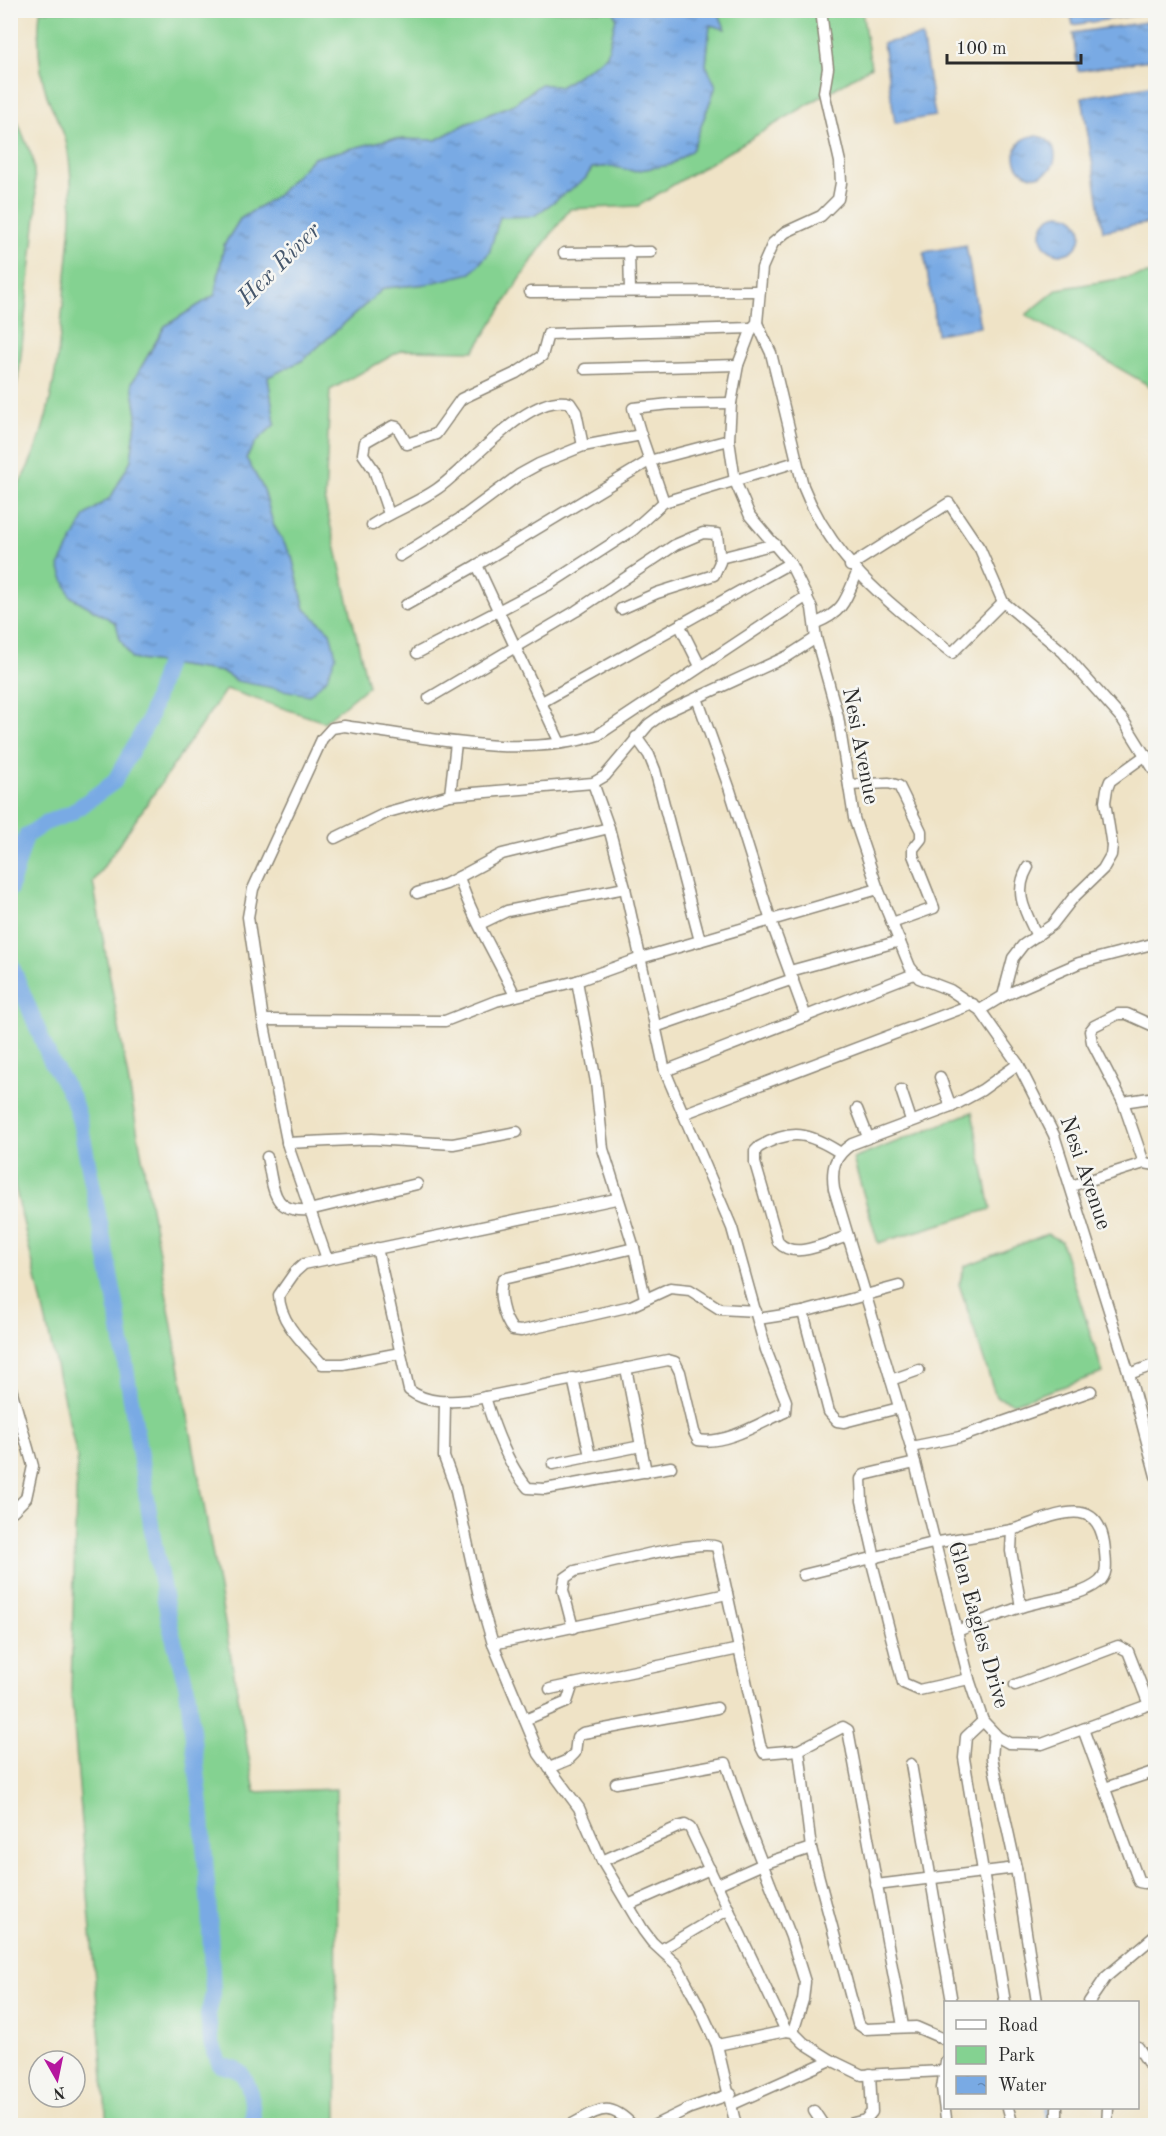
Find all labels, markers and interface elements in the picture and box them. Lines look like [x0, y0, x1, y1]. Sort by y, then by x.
scale bar [947, 27, 1080, 65]
text: 100 m [956, 40, 1007, 58]
water label: Hex River [233, 219, 326, 312]
street label: Nesi Avenue [838, 686, 882, 806]
street label: Nesi Avenue [1055, 1113, 1115, 1233]
street label: Glen Eagles Drive [944, 1539, 1012, 1711]
legend [944, 2001, 1139, 2109]
text: Road [998, 2017, 1038, 2035]
text: Park [998, 2047, 1035, 2065]
north arrow [27, 2049, 87, 2109]
text: Water [998, 2077, 1047, 2095]
text: N [51, 2083, 66, 2101]

